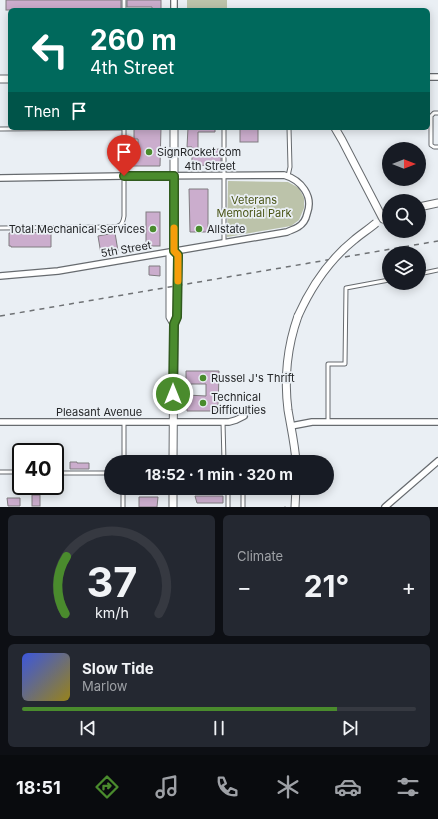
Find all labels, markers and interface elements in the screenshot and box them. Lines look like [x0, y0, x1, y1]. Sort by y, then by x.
text: 260 m [90, 23, 177, 57]
icon: left [24, 24, 76, 76]
text: 4th Street [90, 57, 174, 78]
icon: arrive [68, 100, 90, 122]
text: Then [24, 102, 60, 121]
pin [107, 135, 141, 176]
icon: arrive [113, 141, 135, 163]
north arrow [382, 142, 426, 186]
map controls [382, 142, 426, 290]
place label: SignRocket.com [157, 145, 241, 159]
marker: SignRocket.com [144, 147, 154, 157]
street label: 4th Street [184, 159, 236, 173]
park label: Veterans Memorial Park [216, 193, 292, 220]
button: search [382, 194, 426, 238]
place label: Total Mechanical Services [9, 222, 145, 236]
place label: Allstate [207, 222, 245, 236]
marker: Total Mechanical Services [148, 224, 158, 234]
marker: Allstate [194, 224, 204, 234]
street label: 5th Street [100, 238, 153, 260]
button: layers [382, 246, 426, 290]
place label: Russel J's Thrift [211, 371, 295, 385]
position arrow [152, 373, 194, 415]
marker: Russel J's Thrift [198, 373, 208, 383]
place label: Technical Difficulties [211, 390, 266, 417]
marker: Technical Difficulties [198, 398, 208, 408]
street label: Pleasant Avenue [56, 405, 142, 419]
speed limit sign: 40 [12, 443, 64, 495]
text: 18:52 · 1 min · 320 m [145, 465, 293, 484]
text: Climate [237, 548, 283, 564]
text: 37 [86, 556, 137, 606]
text: 21° [304, 568, 349, 604]
text: − [237, 574, 252, 600]
text: + [401, 574, 416, 600]
text: km/h [95, 603, 128, 620]
text: Slow Tide [82, 659, 154, 678]
text: Marlow [82, 678, 128, 694]
icon: previous [77, 717, 99, 739]
icon: pause [208, 717, 230, 739]
icon: next [339, 717, 361, 739]
icon: directions [93, 773, 121, 801]
icon: music [153, 773, 181, 801]
icon: phone [213, 773, 241, 801]
icon: climate [274, 773, 302, 801]
icon: car [334, 773, 362, 801]
icon: filters [394, 773, 422, 801]
text: 18:51 [16, 777, 61, 798]

